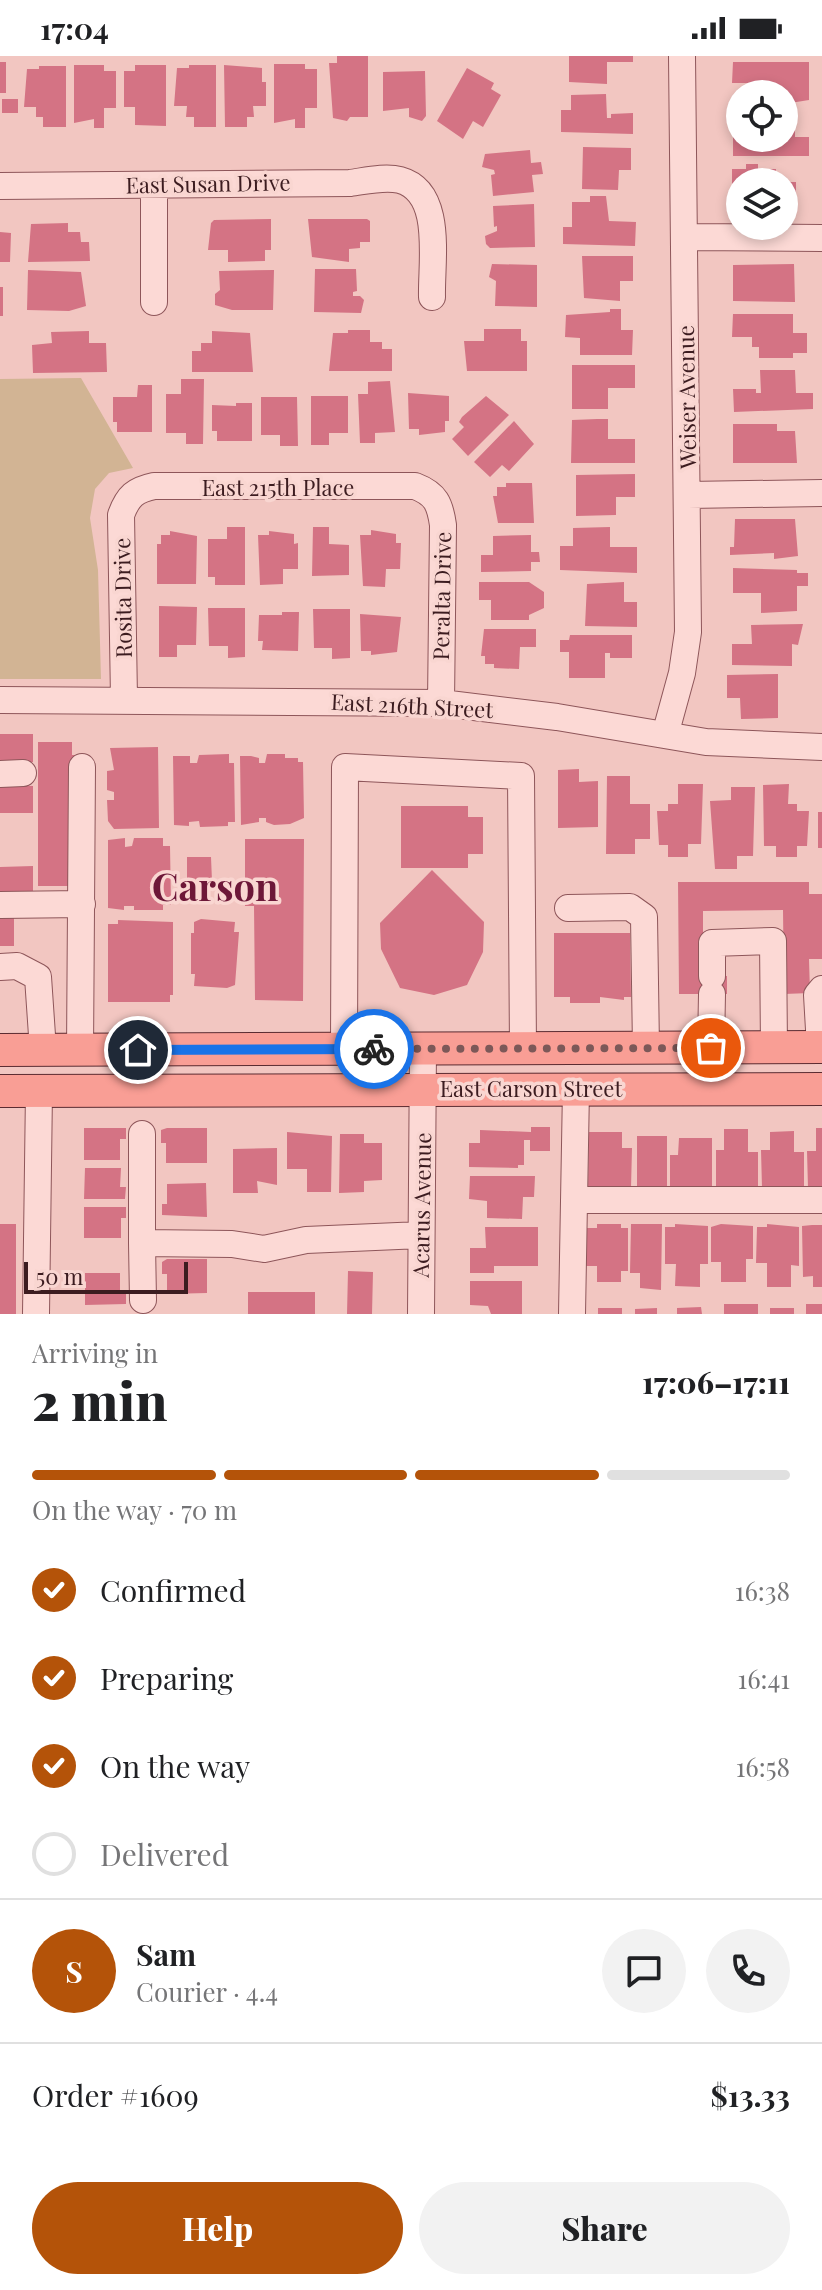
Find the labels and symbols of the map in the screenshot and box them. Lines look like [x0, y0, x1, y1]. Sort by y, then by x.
street label: East Susan Drive [125, 167, 291, 199]
street label: Weiser Avenue [670, 325, 702, 470]
street label: East 215th Place [202, 472, 354, 502]
street label: Peralta Drive [425, 531, 457, 661]
street label: Rosita Drive [106, 538, 138, 658]
street label: East 216th Street [330, 686, 495, 724]
district label: Carson [152, 860, 278, 911]
courier [334, 1009, 414, 1089]
pin [677, 1014, 745, 1082]
pin [104, 1016, 172, 1084]
street label: East Carson Street [440, 1073, 623, 1103]
street label: Acarus Avenue [405, 1132, 437, 1279]
scale bar [24, 1258, 188, 1294]

